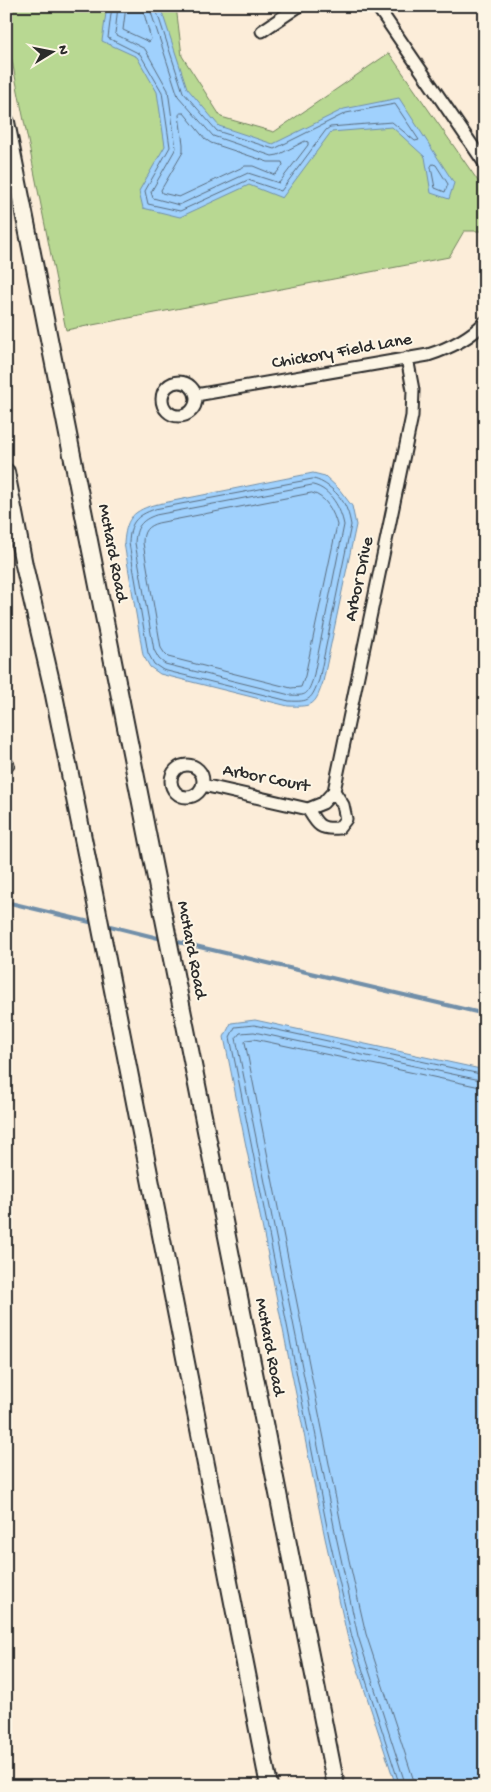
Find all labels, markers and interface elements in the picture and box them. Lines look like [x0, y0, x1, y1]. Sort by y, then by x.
north arrow [28, 28, 78, 78]
text: N [53, 44, 72, 56]
street label: Chickory Field Lane [270, 329, 414, 375]
street label: McHard Road [92, 502, 132, 605]
street label: Arbor Drive [341, 534, 379, 623]
street label: Arbor Court [221, 760, 313, 798]
street label: McHard Road [171, 899, 211, 1002]
street label: McHard Road [249, 1296, 289, 1399]

